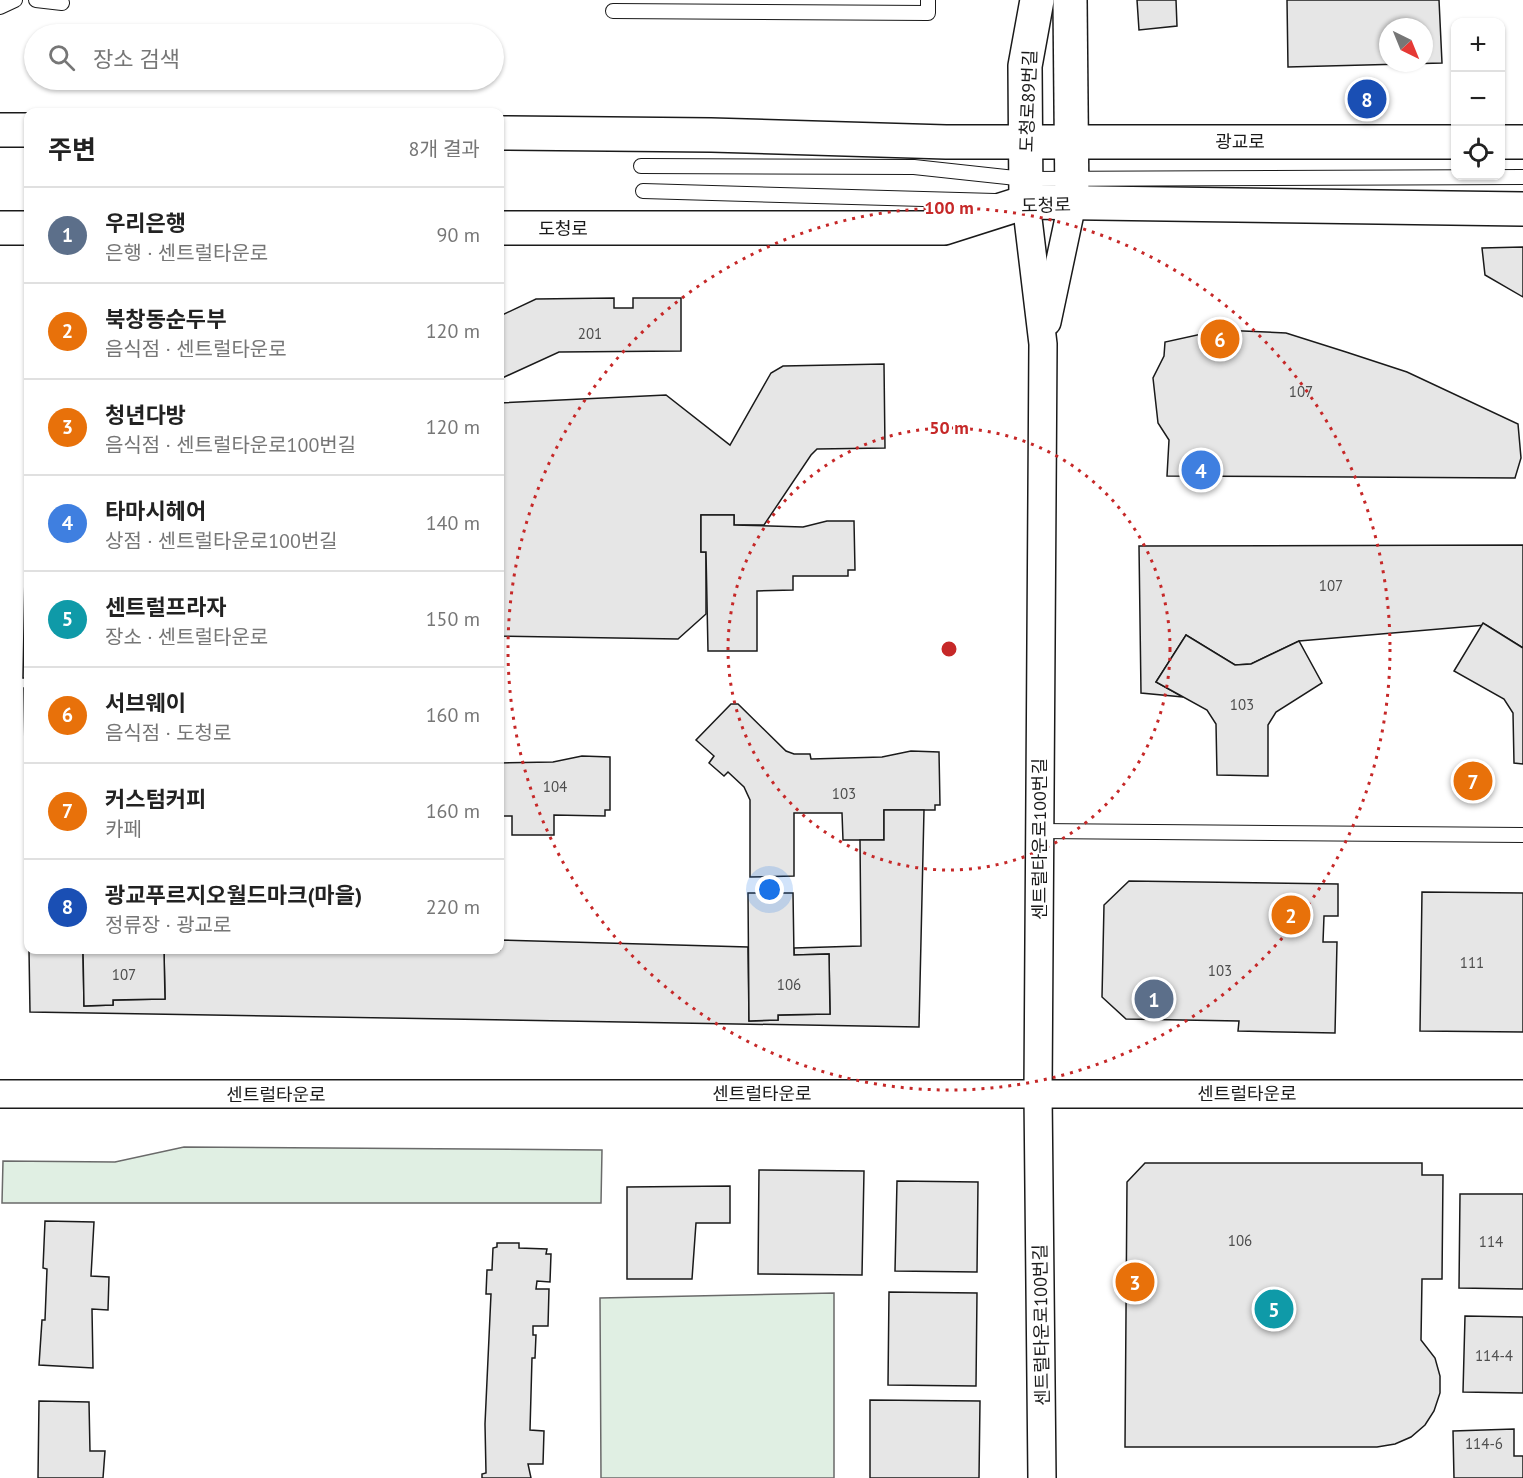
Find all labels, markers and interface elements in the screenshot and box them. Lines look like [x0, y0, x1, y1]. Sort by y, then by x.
north arrow [1379, 18, 1433, 72]
map controls [1451, 18, 1505, 180]
button: + [1451, 18, 1505, 72]
search box [24, 24, 504, 90]
icon: search [45, 41, 78, 74]
text: 장소 검색 [93, 45, 180, 73]
street label: 도청로89번길 [1015, 49, 1041, 153]
button: − [1451, 72, 1505, 126]
pin: 8 [1348, 76, 1386, 122]
button: locate [1451, 126, 1505, 180]
street label: 광교로 [1215, 130, 1265, 153]
text: 주변 [48, 133, 96, 166]
text: 8개 결과 [409, 136, 480, 162]
street label: 도청로 [1021, 193, 1071, 217]
text: 100 m [924, 196, 974, 219]
text: 우리은행 [105, 209, 186, 237]
street label: 도청로 [538, 217, 588, 240]
text: 1 [62, 222, 73, 248]
text: 90 m [437, 222, 480, 248]
text: 은행 · 센트럴타운로 [105, 240, 268, 266]
text: 북창동순두부 [105, 305, 226, 333]
pin: 6 [1200, 316, 1240, 362]
text: 2 [62, 318, 73, 344]
text: 120 m [426, 318, 480, 344]
house number: 201 [578, 324, 602, 343]
text: 음식점 · 센트럴타운로 [105, 336, 287, 362]
house number: 107 [1289, 382, 1313, 401]
text: 청년다방 [105, 401, 186, 429]
text: 3 [62, 414, 73, 440]
text: 120 m [426, 414, 480, 440]
text: 50 m [929, 416, 969, 439]
text: 음식점 · 센트럴타운로100번길 [105, 432, 356, 458]
pin: 4 [1182, 448, 1220, 492]
text: 타마시헤어 [105, 497, 206, 525]
text: 4 [62, 510, 73, 536]
text: 140 m [426, 510, 480, 536]
text: 상점 · 센트럴타운로100번길 [105, 528, 338, 554]
house number: 107 [1319, 576, 1343, 595]
text: 센트럴프라자 [105, 593, 226, 621]
text: 5 [62, 606, 73, 632]
text: 150 m [426, 606, 480, 632]
text: 장소 · 센트럴타운로 [105, 624, 268, 650]
centre of rings [939, 639, 959, 659]
text: 서브웨이 [105, 689, 186, 717]
house number: 103 [1230, 695, 1254, 714]
text: 6 [62, 702, 73, 728]
text: 160 m [426, 702, 480, 728]
text: 음식점 · 도청로 [105, 720, 231, 746]
street label: 센트럴타운로100번길 [1028, 758, 1051, 920]
pin: 7 [1454, 758, 1492, 804]
house number: 104 [543, 777, 567, 796]
house number: 103 [832, 784, 856, 803]
text: 커스텀커피 [105, 785, 206, 813]
text: 7 [62, 798, 73, 824]
text: 160 m [426, 798, 480, 824]
text: 카페 [105, 816, 142, 842]
your location [755, 875, 784, 904]
text: 광교푸르지오월드마크(마을) [105, 881, 362, 909]
pin: 2 [1272, 892, 1310, 938]
text: 8 [62, 894, 73, 920]
text: 220 m [426, 894, 480, 920]
text: 정류장 · 광교로 [105, 912, 231, 938]
house number: 111 [1460, 953, 1484, 972]
house number: 103 [1208, 961, 1232, 980]
house number: 107 [112, 965, 136, 984]
house number: 106 [777, 975, 801, 994]
pin: 1 [1134, 976, 1174, 1022]
street label: 센트럴타운로 [712, 1082, 812, 1105]
street label: 센트럴타운로 [1197, 1082, 1297, 1105]
street label: 센트럴타운로 [226, 1083, 326, 1106]
house number: 106 [1228, 1231, 1252, 1250]
house number: 114 [1479, 1232, 1503, 1251]
street label: 센트럴타운로100번길 [1028, 1244, 1054, 1406]
pin: 3 [1116, 1260, 1154, 1304]
pin: 5 [1254, 1286, 1294, 1332]
house number: 114-4 [1475, 1346, 1513, 1365]
house number: 114-6 [1465, 1434, 1503, 1453]

